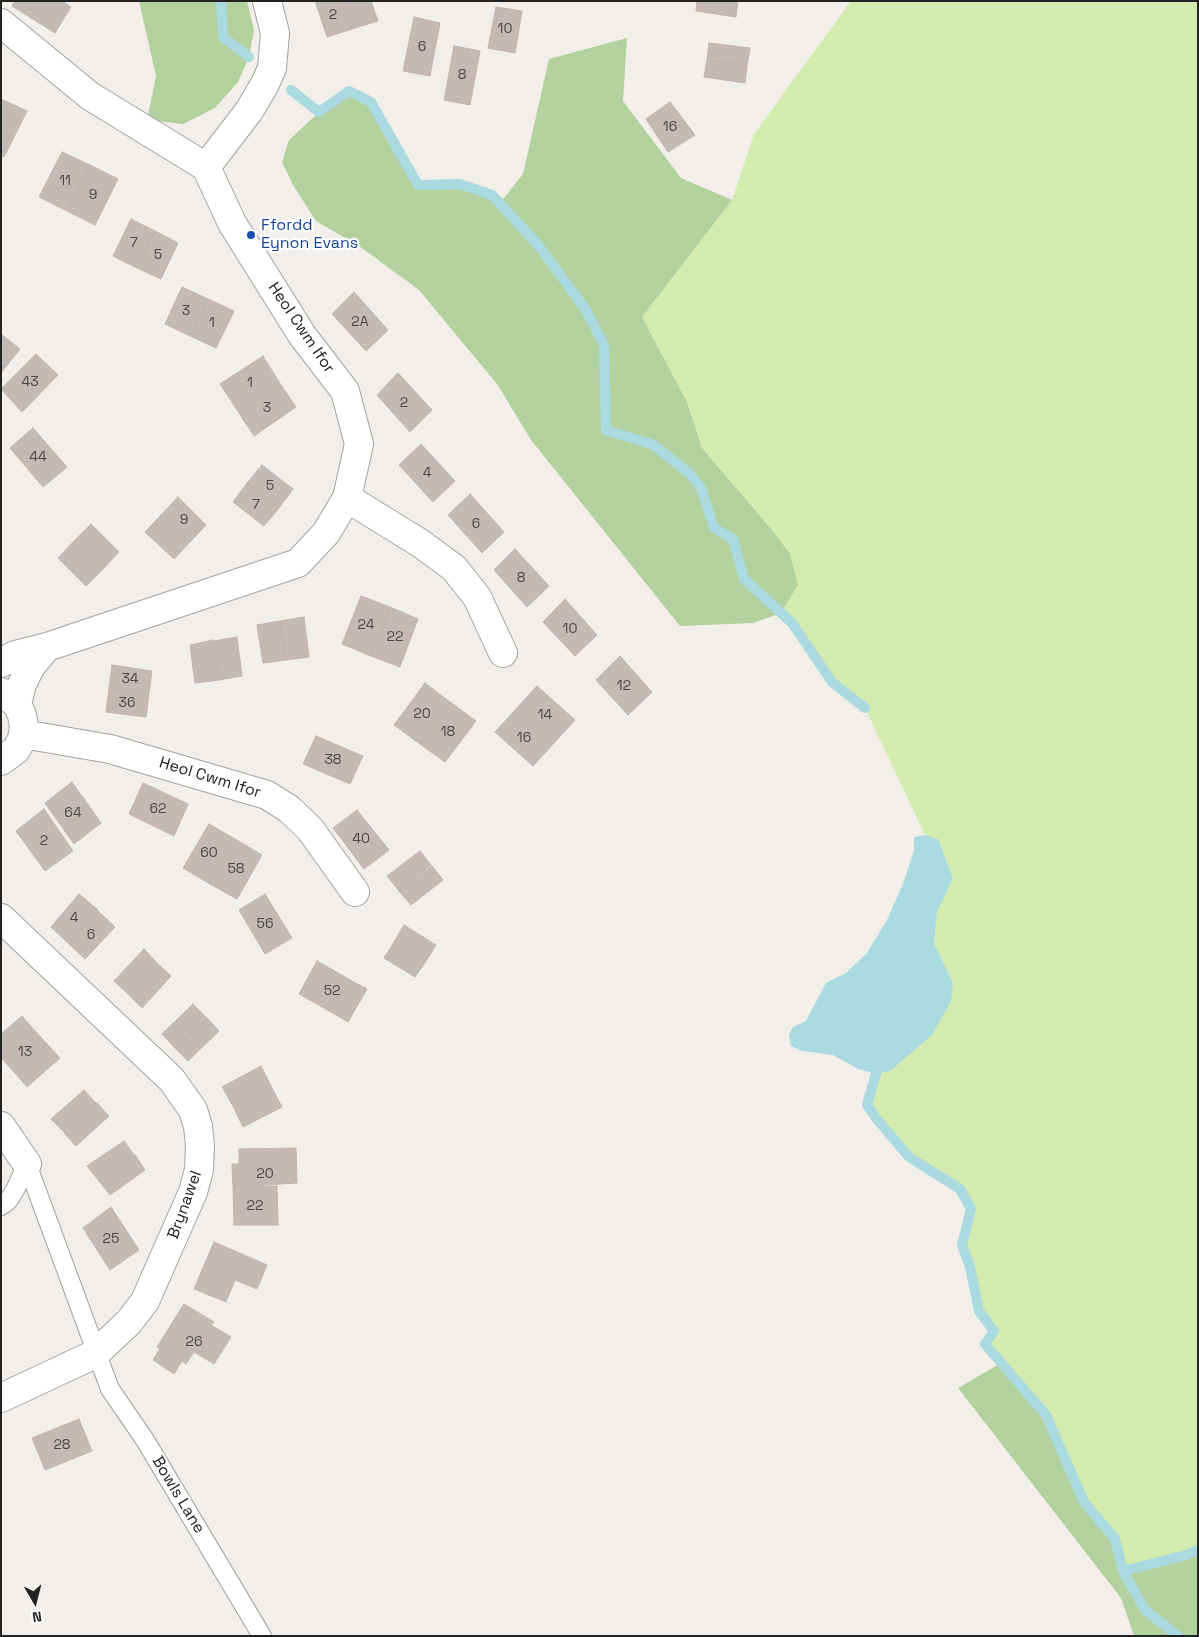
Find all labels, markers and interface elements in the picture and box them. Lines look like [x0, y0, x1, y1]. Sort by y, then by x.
house number: 2 [329, 7, 337, 23]
house number: 10 [498, 21, 512, 37]
house number: 6 [418, 39, 426, 55]
house number: 8 [458, 67, 466, 83]
house number: 16 [663, 119, 677, 135]
house number: 11 [59, 173, 71, 189]
house number: 9 [89, 187, 97, 203]
place label: Ffordd Eynon Evans [261, 216, 358, 254]
marker: Ffordd Eynon Evans [245, 229, 257, 241]
house number: 7 [130, 235, 138, 251]
house number: 5 [154, 247, 162, 263]
street label: Heol Cwm Ifor [264, 279, 338, 377]
house number: 3 [182, 303, 190, 319]
house number: 2A [351, 314, 369, 330]
house number: 1 [209, 315, 215, 331]
house number: 43 [21, 374, 39, 390]
house number: 1 [247, 375, 253, 391]
house number: 2 [400, 395, 408, 411]
house number: 3 [263, 400, 271, 416]
house number: 44 [29, 449, 47, 465]
house number: 4 [423, 465, 431, 481]
house number: 5 [266, 478, 274, 494]
house number: 7 [252, 497, 260, 513]
house number: 9 [180, 512, 188, 528]
house number: 6 [472, 516, 480, 532]
house number: 8 [517, 570, 525, 586]
house number: 24 [358, 617, 374, 633]
house number: 10 [563, 621, 577, 637]
house number: 22 [387, 629, 403, 645]
house number: 34 [121, 671, 139, 687]
house number: 12 [617, 678, 631, 694]
house number: 36 [118, 695, 136, 711]
house number: 20 [413, 706, 431, 722]
house number: 14 [538, 707, 552, 723]
house number: 18 [441, 724, 455, 740]
house number: 16 [517, 730, 531, 746]
house number: 38 [324, 752, 342, 768]
street label: Heol Cwm Ifor [157, 753, 263, 803]
house number: 62 [150, 801, 166, 817]
house number: 64 [64, 805, 82, 821]
house number: 40 [352, 831, 370, 847]
house number: 2 [40, 833, 48, 849]
house number: 60 [200, 845, 218, 861]
house number: 58 [227, 861, 245, 877]
house number: 4 [70, 910, 78, 926]
house number: 56 [257, 916, 273, 932]
house number: 6 [87, 927, 95, 943]
house number: 52 [324, 983, 340, 999]
house number: 13 [18, 1044, 32, 1060]
house number: 20 [256, 1166, 274, 1182]
street label: Brynawel [164, 1168, 206, 1242]
house number: 22 [247, 1198, 263, 1214]
house number: 25 [103, 1231, 119, 1247]
house number: 26 [185, 1334, 203, 1350]
house number: 28 [53, 1437, 71, 1453]
street label: Bowls Lane [147, 1453, 209, 1537]
north arrow [10, 1577, 60, 1627]
text: N [31, 1607, 43, 1626]

